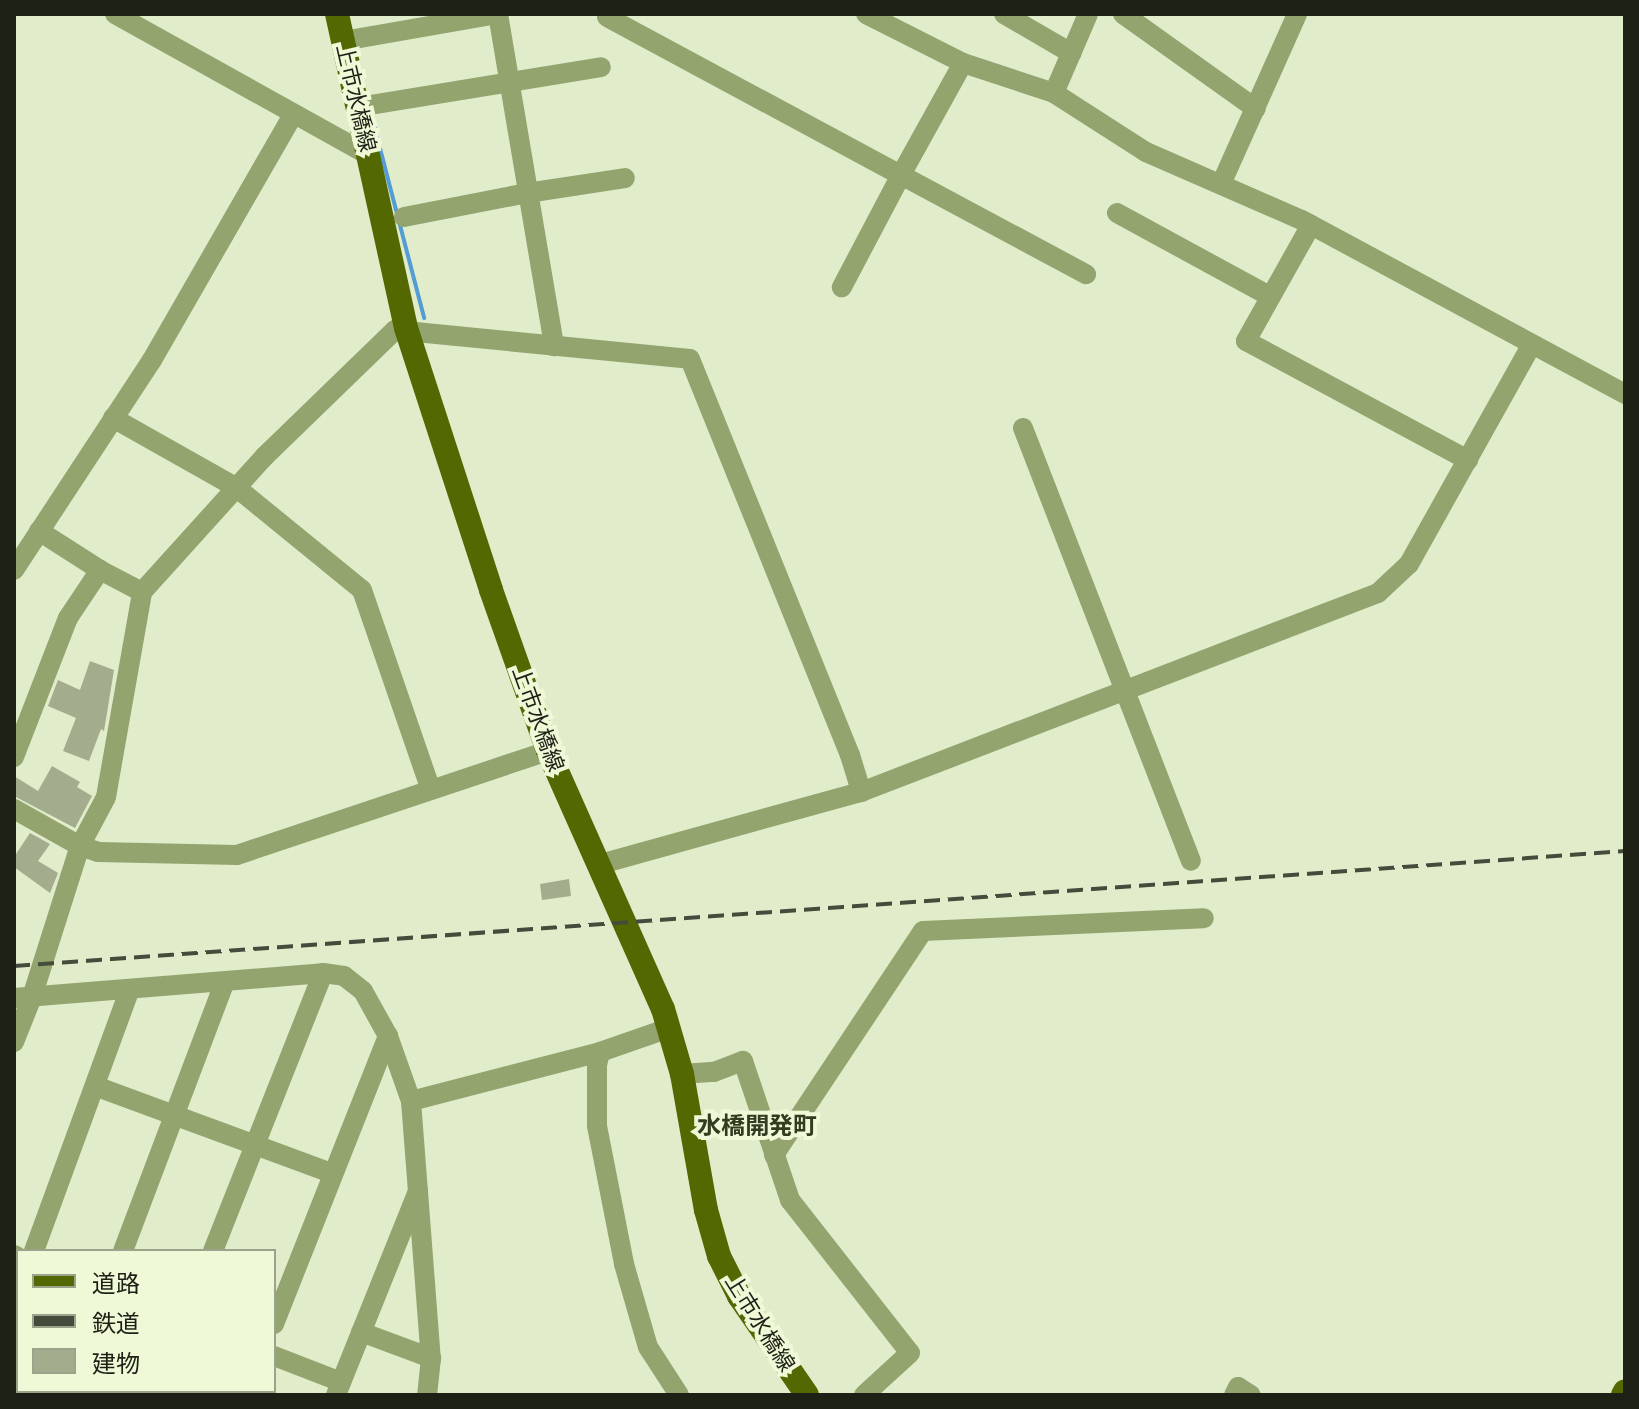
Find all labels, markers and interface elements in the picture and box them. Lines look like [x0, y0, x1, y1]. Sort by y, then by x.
street label: 上市水橋線 [331, 41, 381, 155]
street label: 上市水橋線 [507, 663, 569, 775]
district label: 水橋開発町 [697, 1112, 817, 1140]
legend [16, 1249, 276, 1393]
text: 道路 [92, 1269, 140, 1298]
street label: 上市水橋線 [720, 1269, 800, 1377]
text: 鉄道 [92, 1309, 140, 1338]
text: 建物 [92, 1349, 140, 1378]

